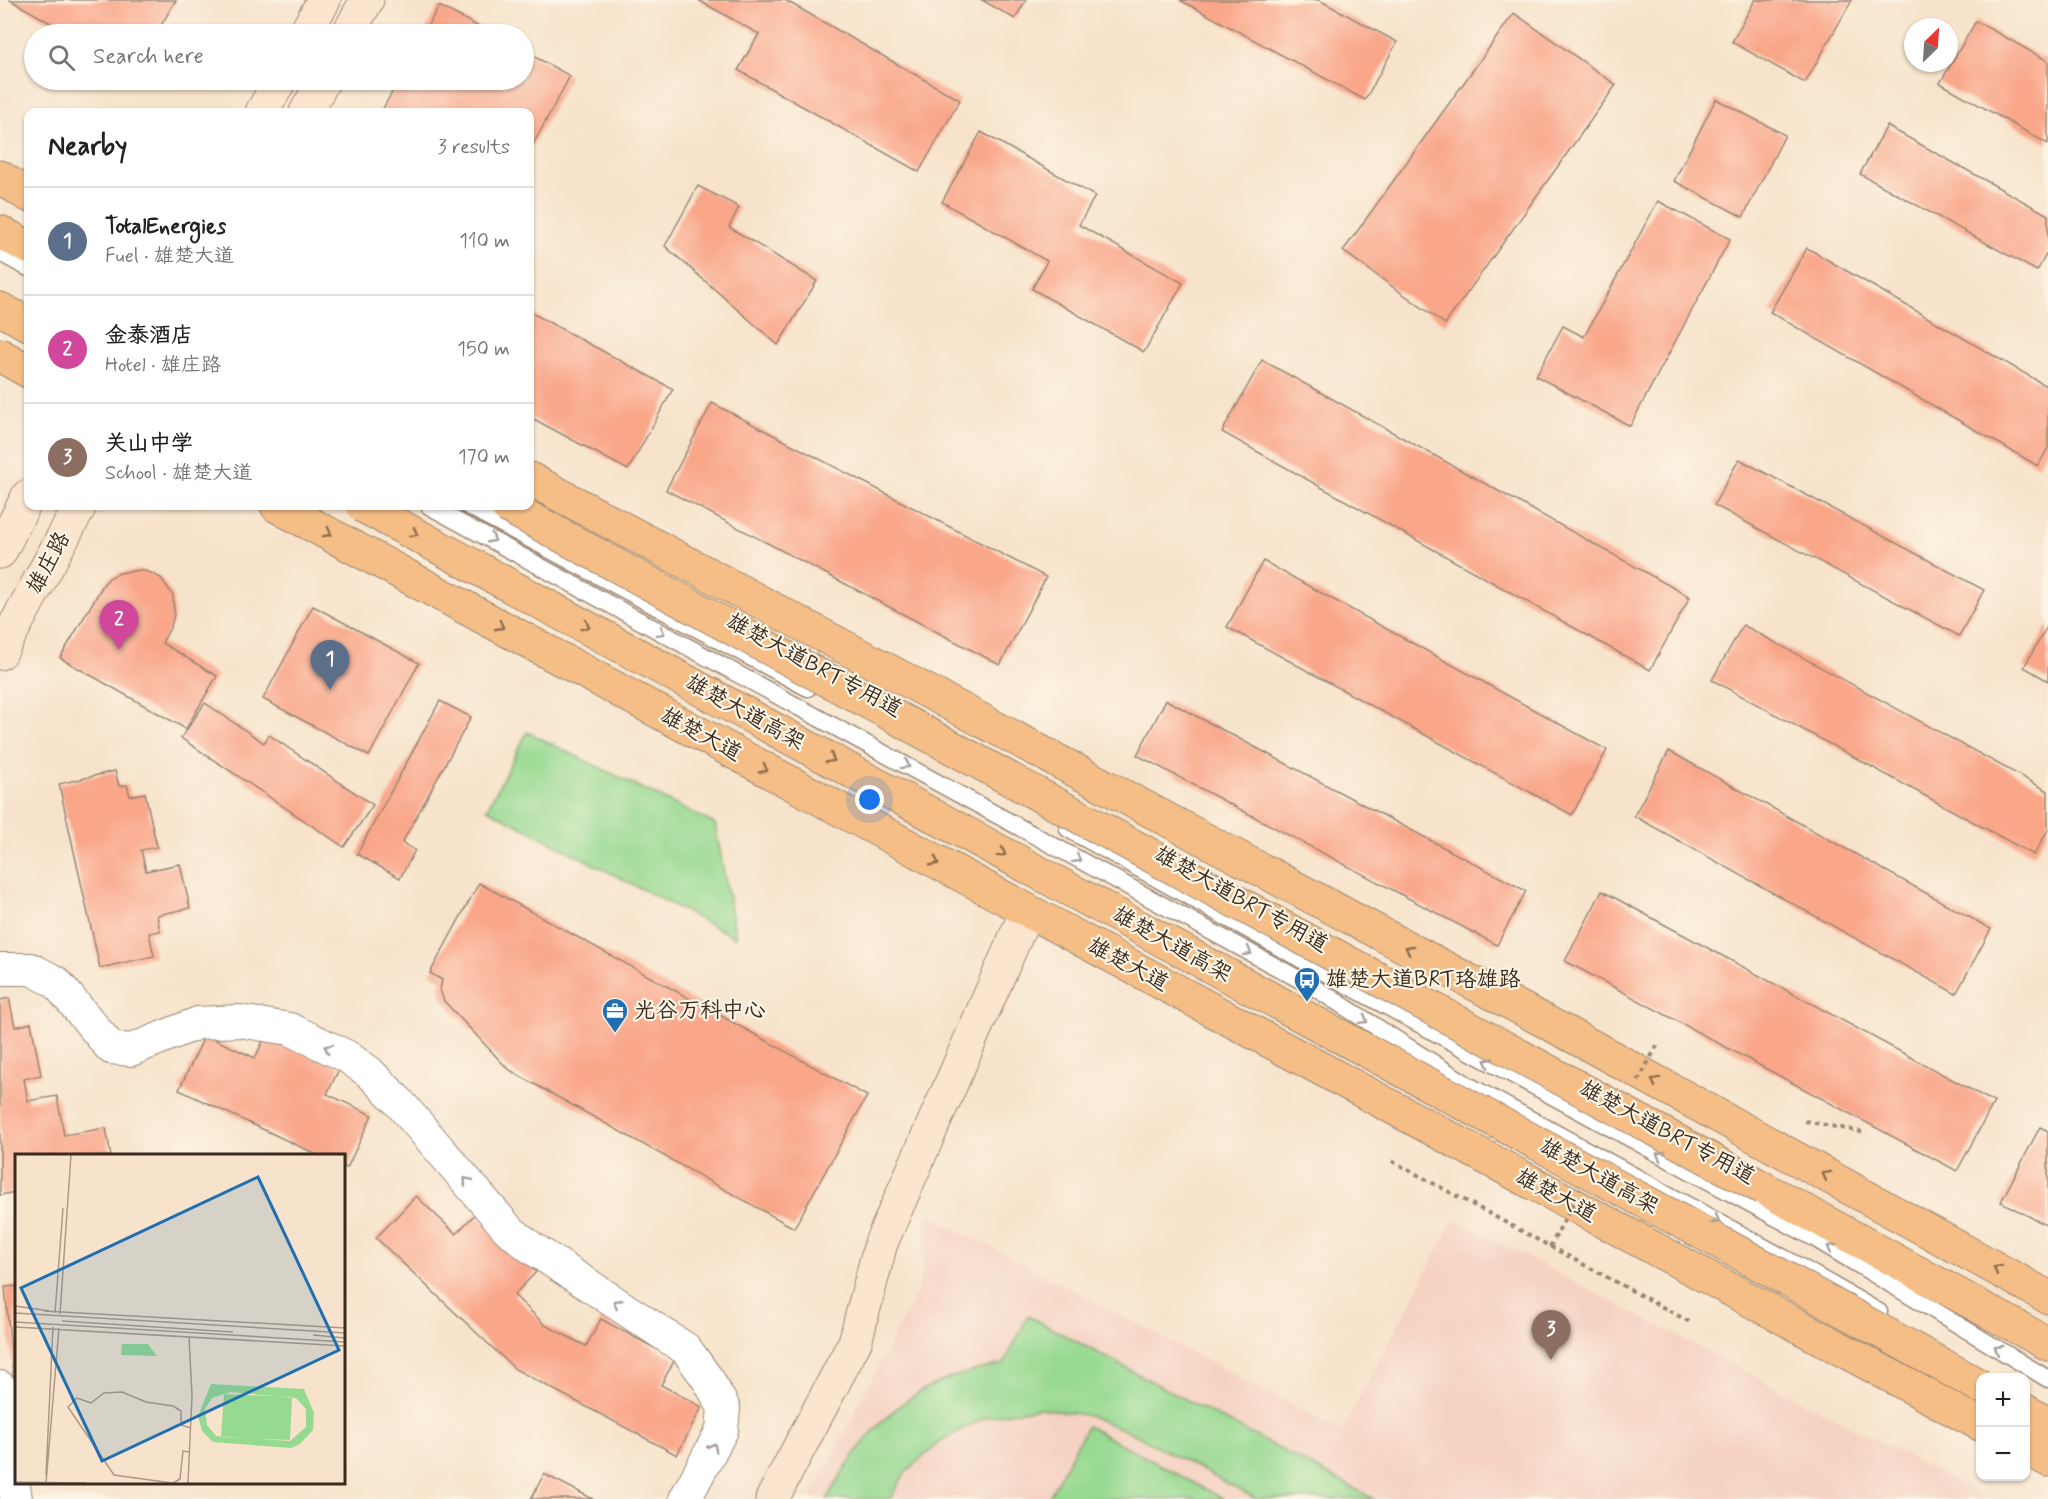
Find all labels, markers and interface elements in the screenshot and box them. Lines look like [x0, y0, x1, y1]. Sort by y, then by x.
north arrow [1904, 18, 1958, 72]
search box [24, 24, 534, 90]
icon: search [45, 41, 78, 74]
text: Search here [93, 43, 204, 71]
text: Nearby [48, 130, 127, 164]
text: 3 results [438, 134, 510, 161]
text: TotalEnergies [105, 213, 226, 241]
text: 1 [63, 228, 72, 255]
text: 110 m [459, 228, 510, 255]
text: Fuel · 雄楚大道 [105, 243, 234, 270]
text: 金泰酒店 [105, 322, 193, 350]
text: 2 [63, 336, 72, 363]
text: 150 m [457, 336, 510, 363]
text: Hotel · 雄庄路 [105, 352, 221, 379]
text: 关山中学 [105, 430, 193, 458]
text: 3 [63, 444, 72, 471]
text: 170 m [458, 444, 510, 471]
text: School · 雄楚大道 [105, 460, 252, 487]
one-way arrow [322, 526, 333, 537]
one-way arrow [408, 526, 419, 537]
street label: 雄庄路 [21, 527, 77, 599]
one-way arrow [486, 532, 496, 543]
pin: 2 [100, 600, 138, 650]
street label: 雄楚大道BRT专用道 [721, 608, 907, 724]
one-way arrow [494, 619, 504, 630]
one-way arrow [580, 619, 590, 630]
one-way arrow [655, 625, 665, 636]
pin: 1 [310, 640, 350, 690]
street label: 雄楚大道高架 [681, 669, 809, 757]
street label: 雄楚大道 [656, 703, 746, 767]
one-way arrow [825, 752, 835, 763]
one-way arrow [900, 758, 910, 769]
one-way arrow [758, 762, 768, 773]
your location [855, 785, 884, 814]
street label: 雄楚大道BRT专用道 [1149, 841, 1333, 959]
one-way arrow [996, 846, 1007, 857]
one-way arrow [1071, 852, 1082, 863]
one-way arrow [929, 855, 940, 866]
street label: 雄楚大道高架 [1108, 901, 1236, 989]
street label: 雄楚大道 [1083, 933, 1173, 997]
one-way arrow [1242, 945, 1253, 956]
one-way arrow [1405, 945, 1416, 956]
bus stop icon: 雄楚大道BRT珞雄路 [1292, 965, 1322, 1003]
place label: 雄楚大道BRT珞雄路 [1326, 966, 1521, 994]
office icon: 光谷万科中心 [600, 996, 630, 1034]
place label: 光谷万科中心 [634, 997, 766, 1025]
one-way arrow [1358, 1012, 1368, 1024]
one-way arrow [323, 1043, 334, 1055]
one-way arrow [1484, 1058, 1495, 1069]
street label: 雄楚大道BRT专用道 [1574, 1075, 1760, 1191]
one-way arrow [1651, 1077, 1661, 1088]
street label: 雄楚大道高架 [1535, 1133, 1663, 1221]
one-way arrow [1656, 1151, 1666, 1162]
inset map [15, 1154, 345, 1484]
street label: 雄楚大道 [1511, 1164, 1601, 1228]
one-way arrow [1822, 1171, 1832, 1182]
one-way arrow [463, 1177, 474, 1188]
one-way arrow [1709, 1213, 1720, 1224]
one-way arrow [1827, 1244, 1837, 1256]
one-way arrow [1992, 1265, 2003, 1276]
one-way arrow [613, 1299, 623, 1311]
pin: 3 [1532, 1310, 1570, 1360]
one-way arrow [1994, 1344, 2004, 1356]
map controls [1976, 1373, 2030, 1481]
button: + [1976, 1373, 2030, 1427]
button: − [1976, 1427, 2030, 1481]
one-way arrow [706, 1443, 717, 1454]

